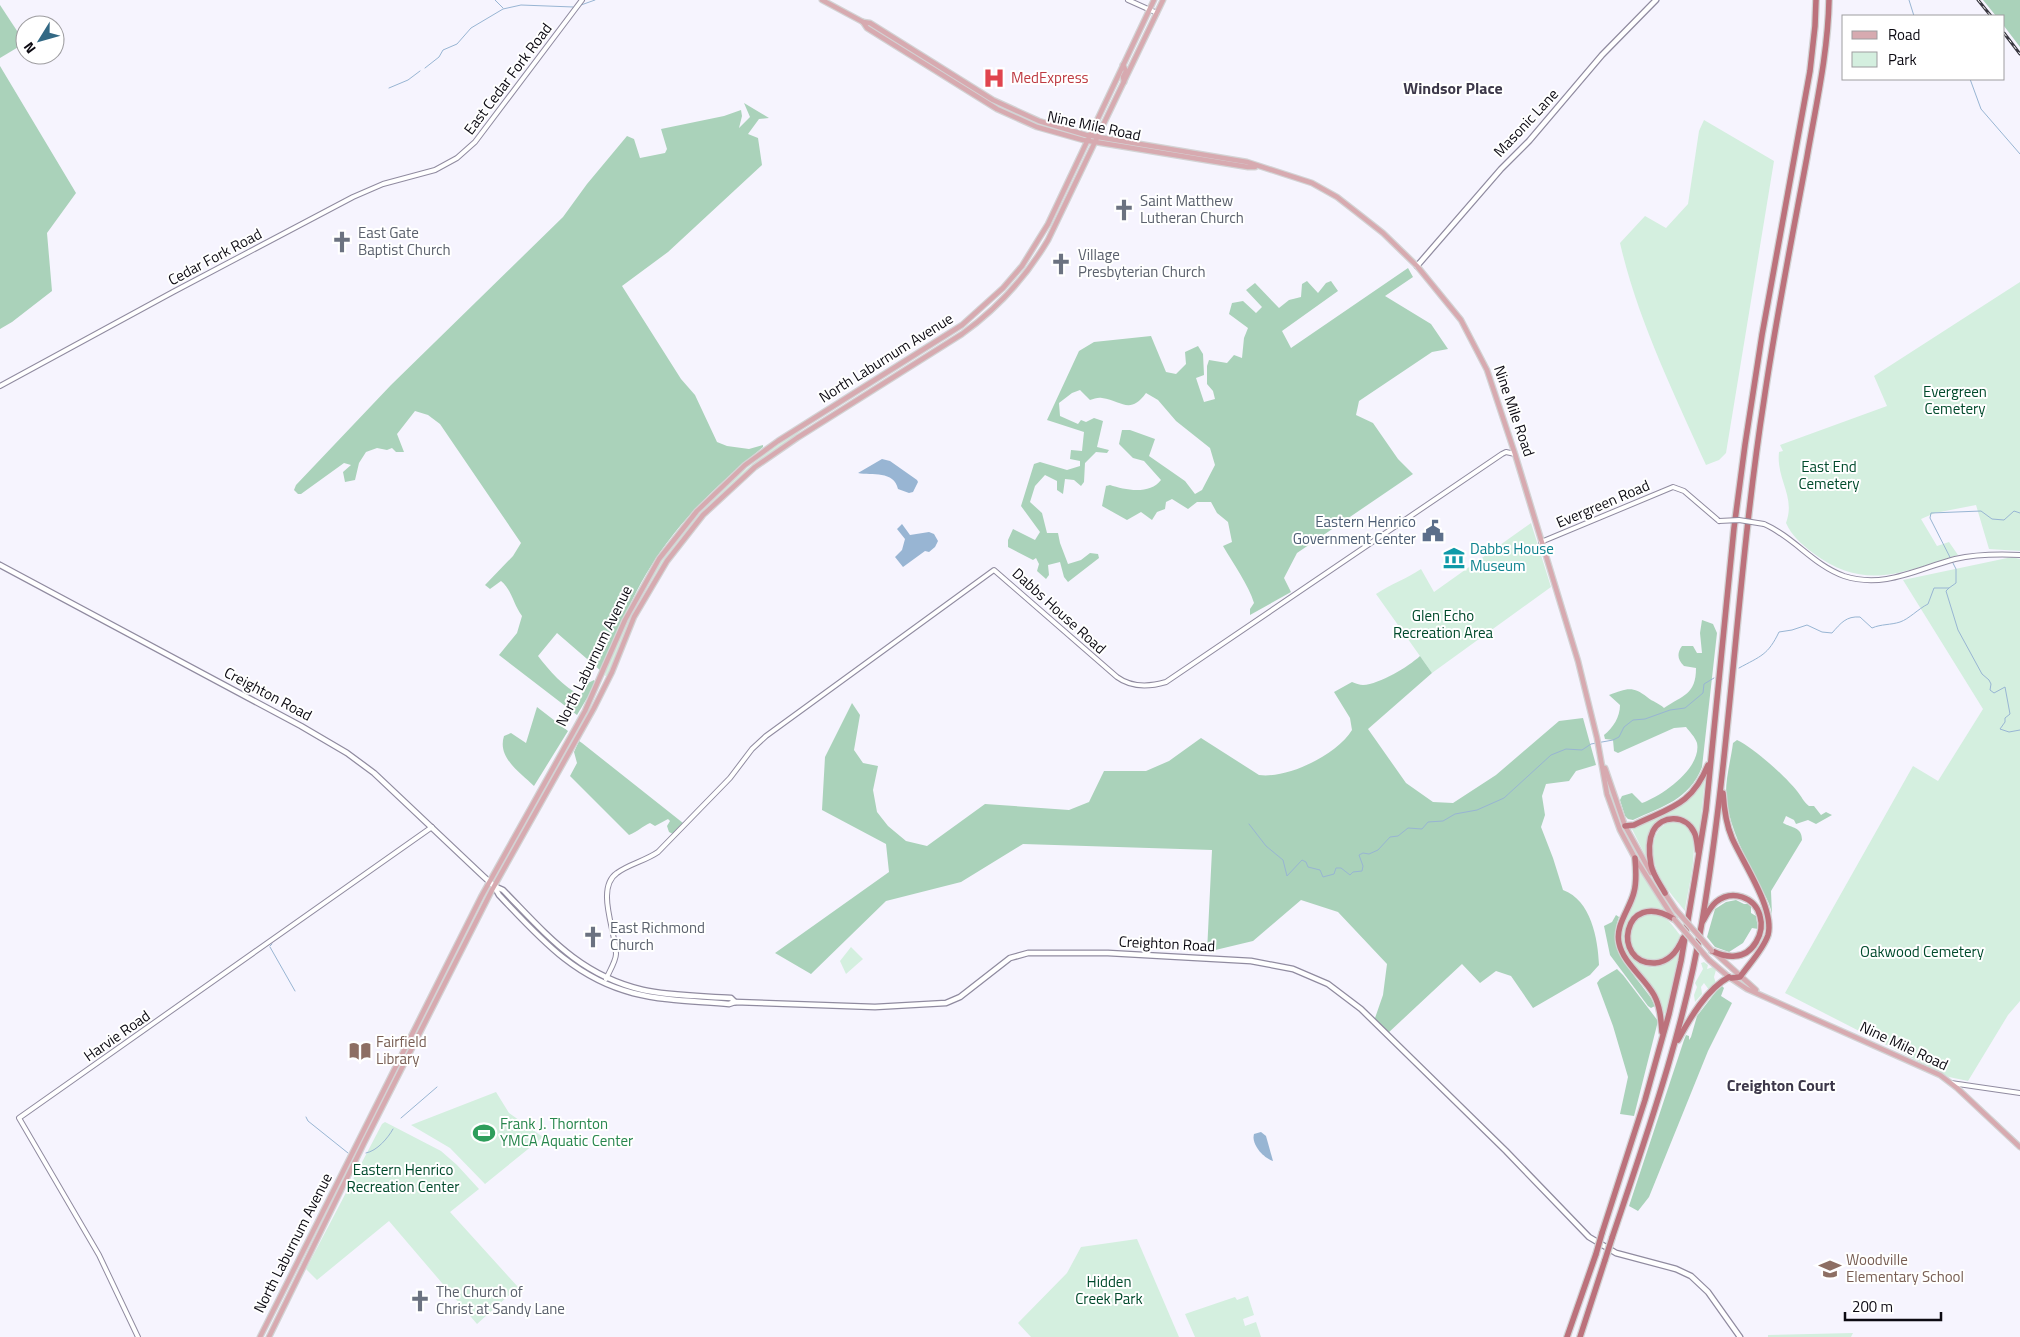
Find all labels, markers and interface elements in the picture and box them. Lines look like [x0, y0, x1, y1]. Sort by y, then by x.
north arrow [15, 15, 65, 65]
legend [1842, 15, 2005, 80]
street label: East Cedar Fork Road [458, 18, 557, 139]
text: Road [1888, 23, 1920, 46]
text: N [18, 38, 41, 58]
text: Park [1888, 48, 1917, 71]
hospital icon: MedExpress [981, 65, 1007, 91]
place label: MedExpress [1011, 66, 1089, 89]
district label: Windsor Place [1403, 76, 1503, 100]
street label: Masonic Lane [1488, 83, 1564, 162]
street label: Nine Mile Road [1045, 104, 1143, 147]
place label: Saint Matthew Lutheran Church [1140, 189, 1244, 229]
church icon: Saint Matthew Lutheran Church [1111, 197, 1137, 223]
place label: East Gate Baptist Church [358, 221, 451, 261]
street label: Cedar Fork Road [164, 222, 266, 291]
church icon: East Gate Baptist Church [329, 229, 355, 255]
place label: Village Presbyterian Church [1078, 243, 1206, 283]
church icon: Village Presbyterian Church [1048, 251, 1074, 277]
street label: North Laburnum Avenue [814, 307, 957, 408]
street label: Nine Mile Road [1488, 362, 1541, 460]
park label: Evergreen Cemetery [1923, 380, 1987, 420]
park label: East End Cemetery [1799, 455, 1859, 495]
street label: Evergreen Road [1552, 473, 1653, 534]
place label: Eastern Henrico Government Center [1293, 510, 1416, 550]
public building icon: Eastern Henrico Government Center [1420, 518, 1446, 544]
place label: Dabbs House Museum [1470, 537, 1554, 577]
museum icon: Dabbs House Museum [1441, 545, 1467, 571]
street label: Dabbs House Road [1007, 562, 1111, 659]
street label: North Laburnum Avenue [549, 581, 638, 730]
park label: Glen Echo Recreation Area [1393, 604, 1494, 644]
street label: Creighton Road [220, 661, 316, 726]
place label: East Richmond Church [610, 916, 705, 956]
church icon: East Richmond Church [580, 924, 606, 950]
street label: Creighton Road [1118, 929, 1216, 958]
park label: Oakwood Cemetery [1860, 940, 1984, 963]
street label: Harvie Road [79, 1004, 155, 1067]
street label: Nine Mile Road [1856, 1015, 1952, 1076]
place label: Fairfield Library [376, 1030, 427, 1070]
library icon: Fairfield Library [347, 1038, 373, 1064]
district label: Creighton Court [1727, 1073, 1836, 1097]
place label: Frank J. Thornton YMCA Aquatic Center [500, 1112, 633, 1152]
sports icon: Frank J. Thornton YMCA Aquatic Center [471, 1120, 497, 1146]
park label: Eastern Henrico Recreation Center [347, 1158, 459, 1198]
street label: North Laburnum Avenue [247, 1169, 338, 1317]
place label: Woodville Elementary School [1846, 1248, 1964, 1288]
school or university icon: Woodville Elementary School [1817, 1256, 1843, 1282]
park label: Hidden Creek Park [1075, 1270, 1143, 1310]
place label: The Church of Christ at Sandy Lane [436, 1280, 565, 1320]
church icon: The Church of Christ at Sandy Lane [407, 1288, 433, 1314]
scale bar [1845, 1290, 1941, 1322]
text: 200 m [1852, 1295, 1893, 1318]

